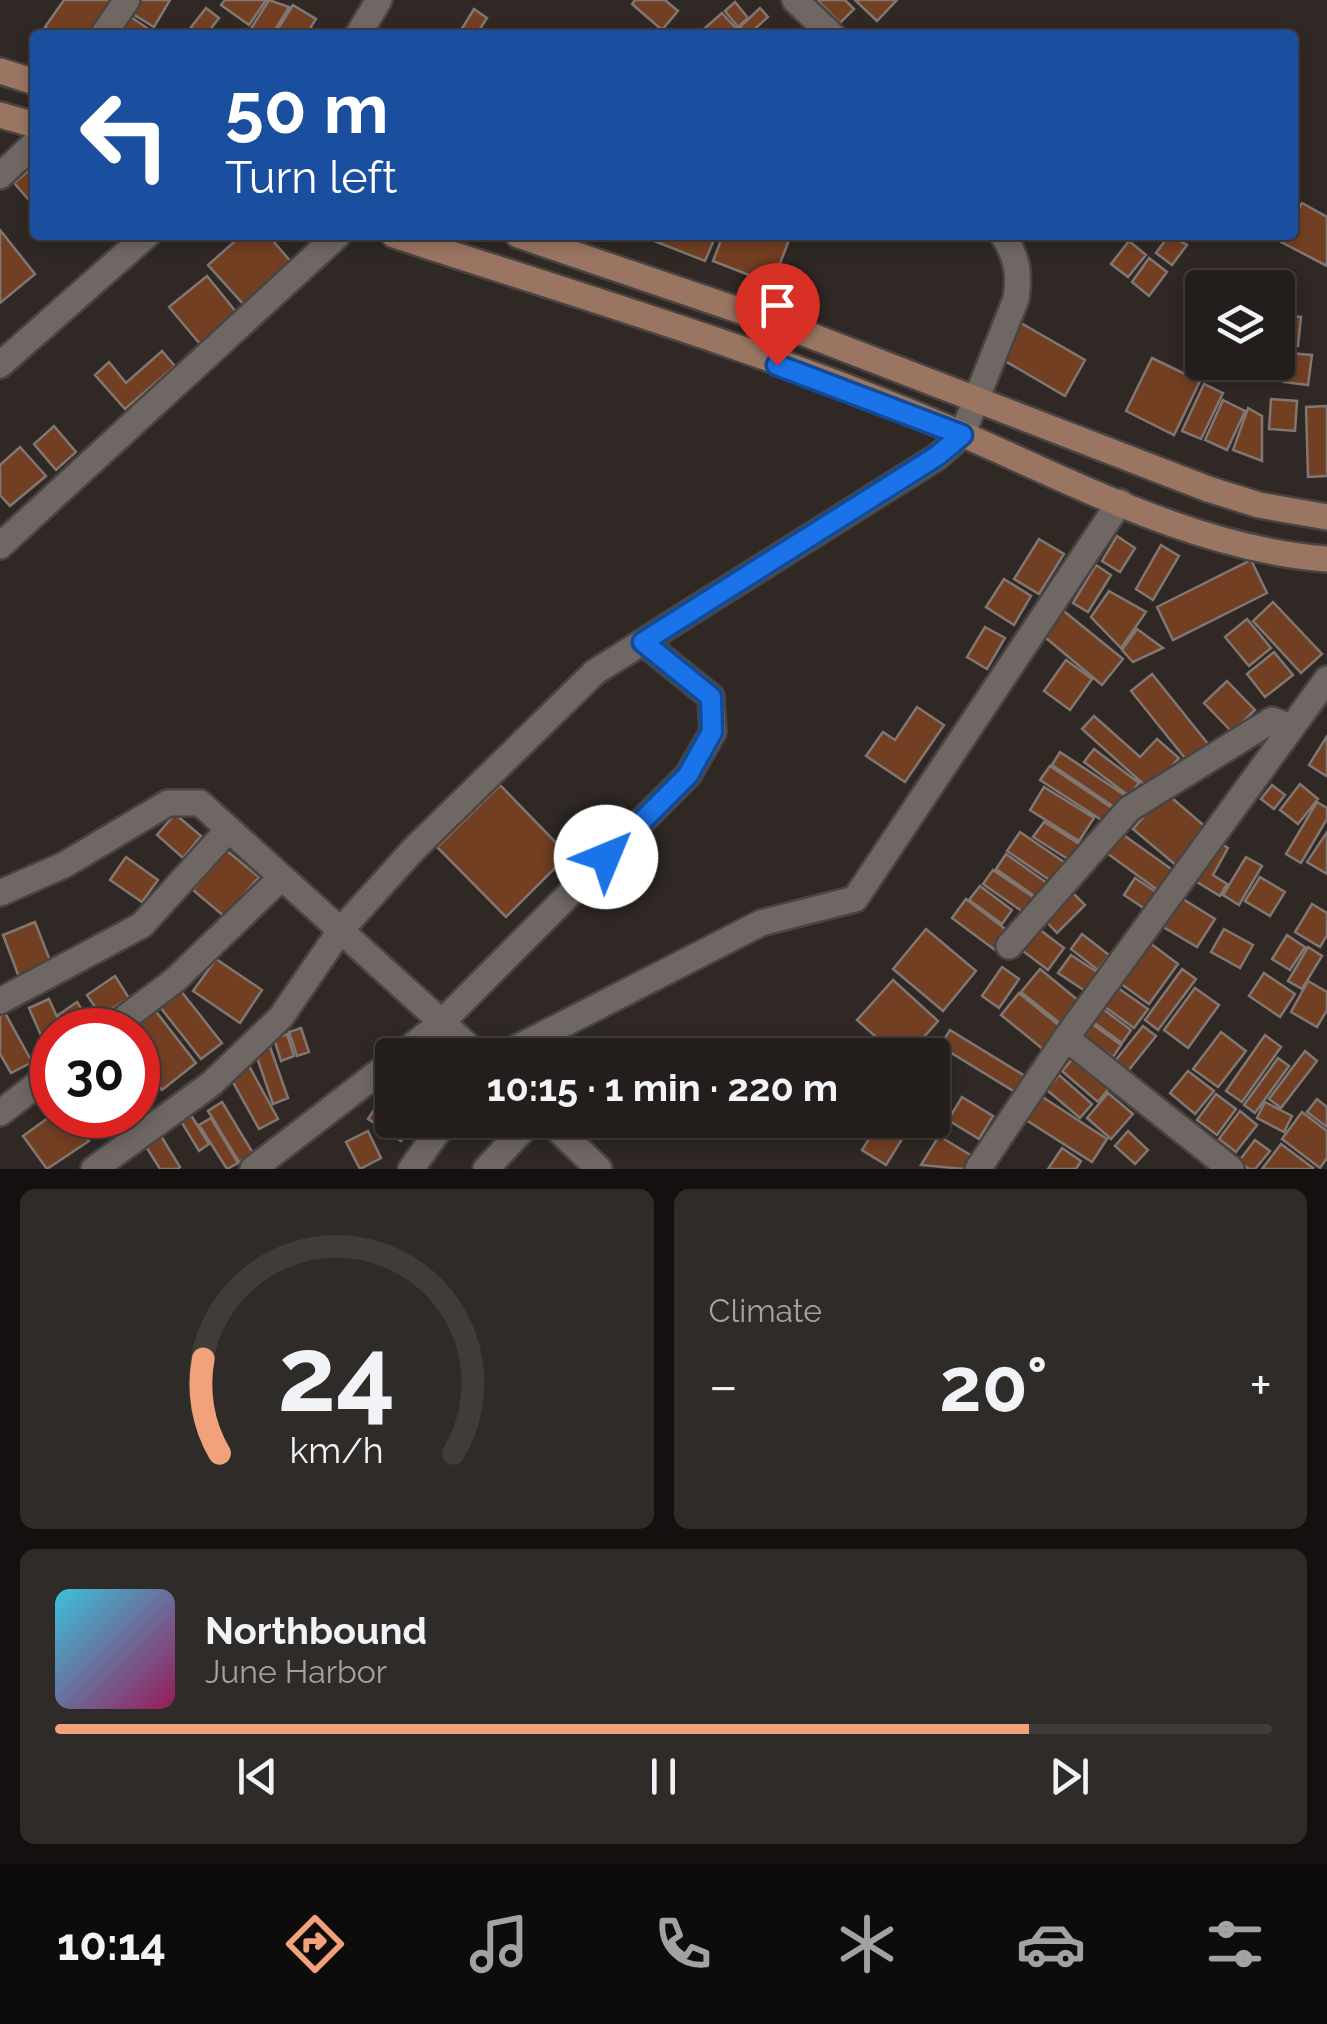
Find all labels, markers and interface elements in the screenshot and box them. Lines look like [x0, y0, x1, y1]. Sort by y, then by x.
text: 50 m [225, 67, 389, 149]
icon: left [60, 70, 190, 200]
text: Turn left [225, 151, 397, 204]
pin [735, 263, 820, 366]
map controls [1185, 270, 1295, 380]
button: layers [1185, 270, 1295, 380]
icon: arrive [750, 278, 805, 333]
position arrow [554, 805, 658, 909]
speed limit sign: 30 [30, 1008, 160, 1138]
text: 10:15 · 1 min · 220 m [487, 1065, 838, 1110]
text: Climate [709, 1292, 822, 1329]
text: 24 [278, 1313, 396, 1435]
text: 20° [939, 1340, 1048, 1429]
text: − [709, 1353, 738, 1418]
text: + [1249, 1353, 1272, 1418]
text: km/h [290, 1429, 384, 1471]
text: Northbound [205, 1608, 427, 1653]
text: June Harbor [205, 1653, 387, 1690]
icon: previous [230, 1749, 285, 1804]
icon: pause [636, 1749, 691, 1804]
icon: next [1042, 1749, 1097, 1804]
icon: directions [280, 1909, 350, 1979]
icon: music [464, 1909, 534, 1979]
icon: phone [648, 1909, 718, 1979]
icon: climate [832, 1909, 902, 1979]
icon: car [1016, 1909, 1086, 1979]
icon: filters [1200, 1909, 1270, 1979]
text: 10:14 [57, 1918, 166, 1971]

